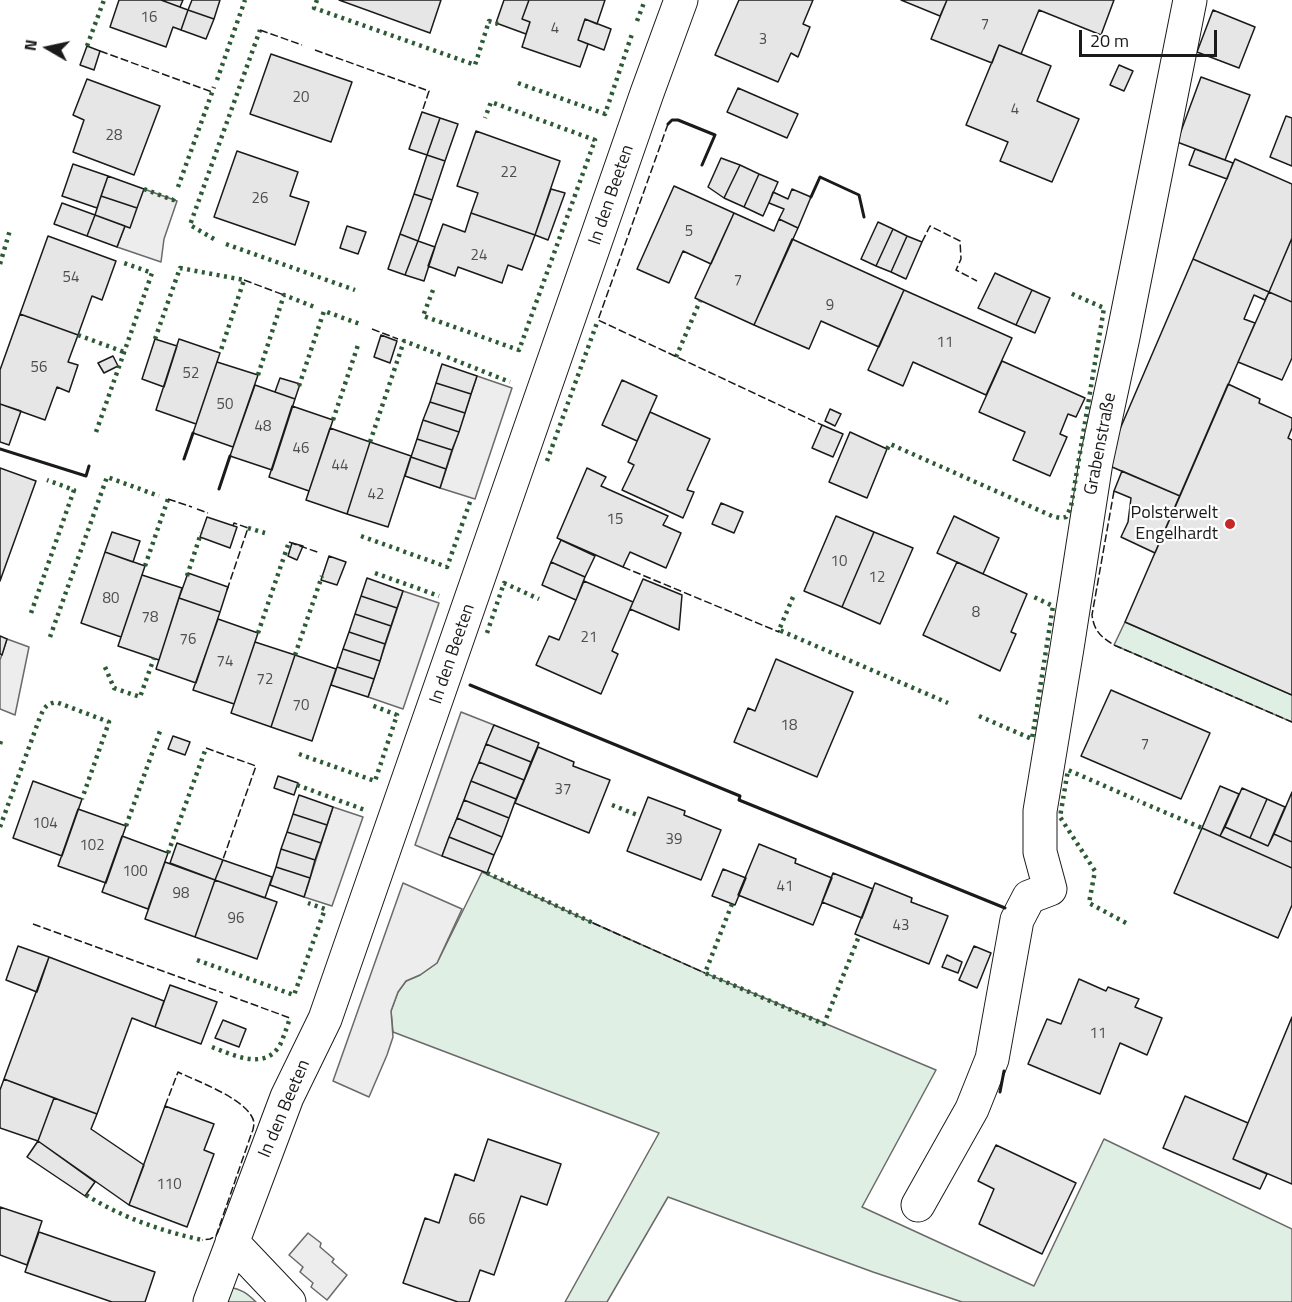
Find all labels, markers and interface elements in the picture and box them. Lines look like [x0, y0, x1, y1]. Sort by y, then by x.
house number: 16 [141, 9, 157, 27]
house number: 7 [981, 16, 989, 34]
north arrow [18, 18, 78, 78]
scale bar [1082, 18, 1220, 56]
house number: 4 [551, 20, 559, 38]
text: 20 m [1090, 27, 1129, 54]
house number: 3 [759, 31, 767, 49]
text: N [18, 38, 43, 53]
house number: 20 [293, 89, 309, 107]
house number: 4 [1011, 101, 1019, 119]
house number: 28 [106, 127, 122, 145]
street label: In den Beeten [585, 142, 639, 248]
house number: 22 [501, 164, 517, 182]
house number: 26 [252, 190, 268, 208]
house number: 5 [685, 223, 693, 241]
house number: 24 [471, 247, 487, 265]
house number: 54 [63, 269, 79, 287]
house number: 7 [734, 272, 742, 290]
house number: 9 [826, 297, 834, 315]
house number: 11 [937, 334, 953, 352]
house number: 56 [31, 359, 47, 377]
house number: 52 [183, 365, 199, 383]
street label: Grabenstraße [1080, 391, 1122, 497]
house number: 50 [217, 396, 233, 414]
house number: 48 [255, 418, 271, 436]
house number: 46 [293, 440, 309, 458]
house number: 44 [332, 457, 348, 475]
house number: 42 [368, 486, 384, 504]
place label: Polsterwelt Engelhardt [1131, 503, 1218, 546]
house number: 15 [607, 511, 623, 529]
marker: Polsterwelt Engelhardt [1223, 517, 1237, 531]
house number: 10 [831, 553, 847, 571]
house number: 12 [869, 569, 885, 587]
house number: 80 [103, 590, 119, 608]
street label: In den Beeten [426, 601, 480, 707]
house number: 8 [972, 604, 980, 622]
house number: 78 [142, 609, 158, 627]
house number: 21 [581, 629, 597, 647]
house number: 76 [180, 631, 196, 649]
house number: 74 [217, 653, 233, 671]
house number: 72 [257, 671, 273, 689]
house number: 70 [293, 697, 309, 715]
house number: 18 [781, 717, 797, 735]
house number: 7 [1141, 736, 1149, 754]
house number: 37 [555, 781, 571, 799]
house number: 104 [32, 815, 58, 833]
house number: 39 [666, 831, 682, 849]
house number: 102 [79, 837, 105, 855]
house number: 100 [122, 863, 148, 881]
house number: 41 [777, 878, 793, 896]
house number: 98 [173, 885, 189, 903]
house number: 96 [228, 910, 244, 928]
house number: 43 [893, 917, 909, 935]
house number: 11 [1090, 1025, 1106, 1043]
street label: In den Beeten [255, 1057, 315, 1161]
house number: 110 [156, 1176, 182, 1194]
house number: 66 [469, 1211, 485, 1229]

